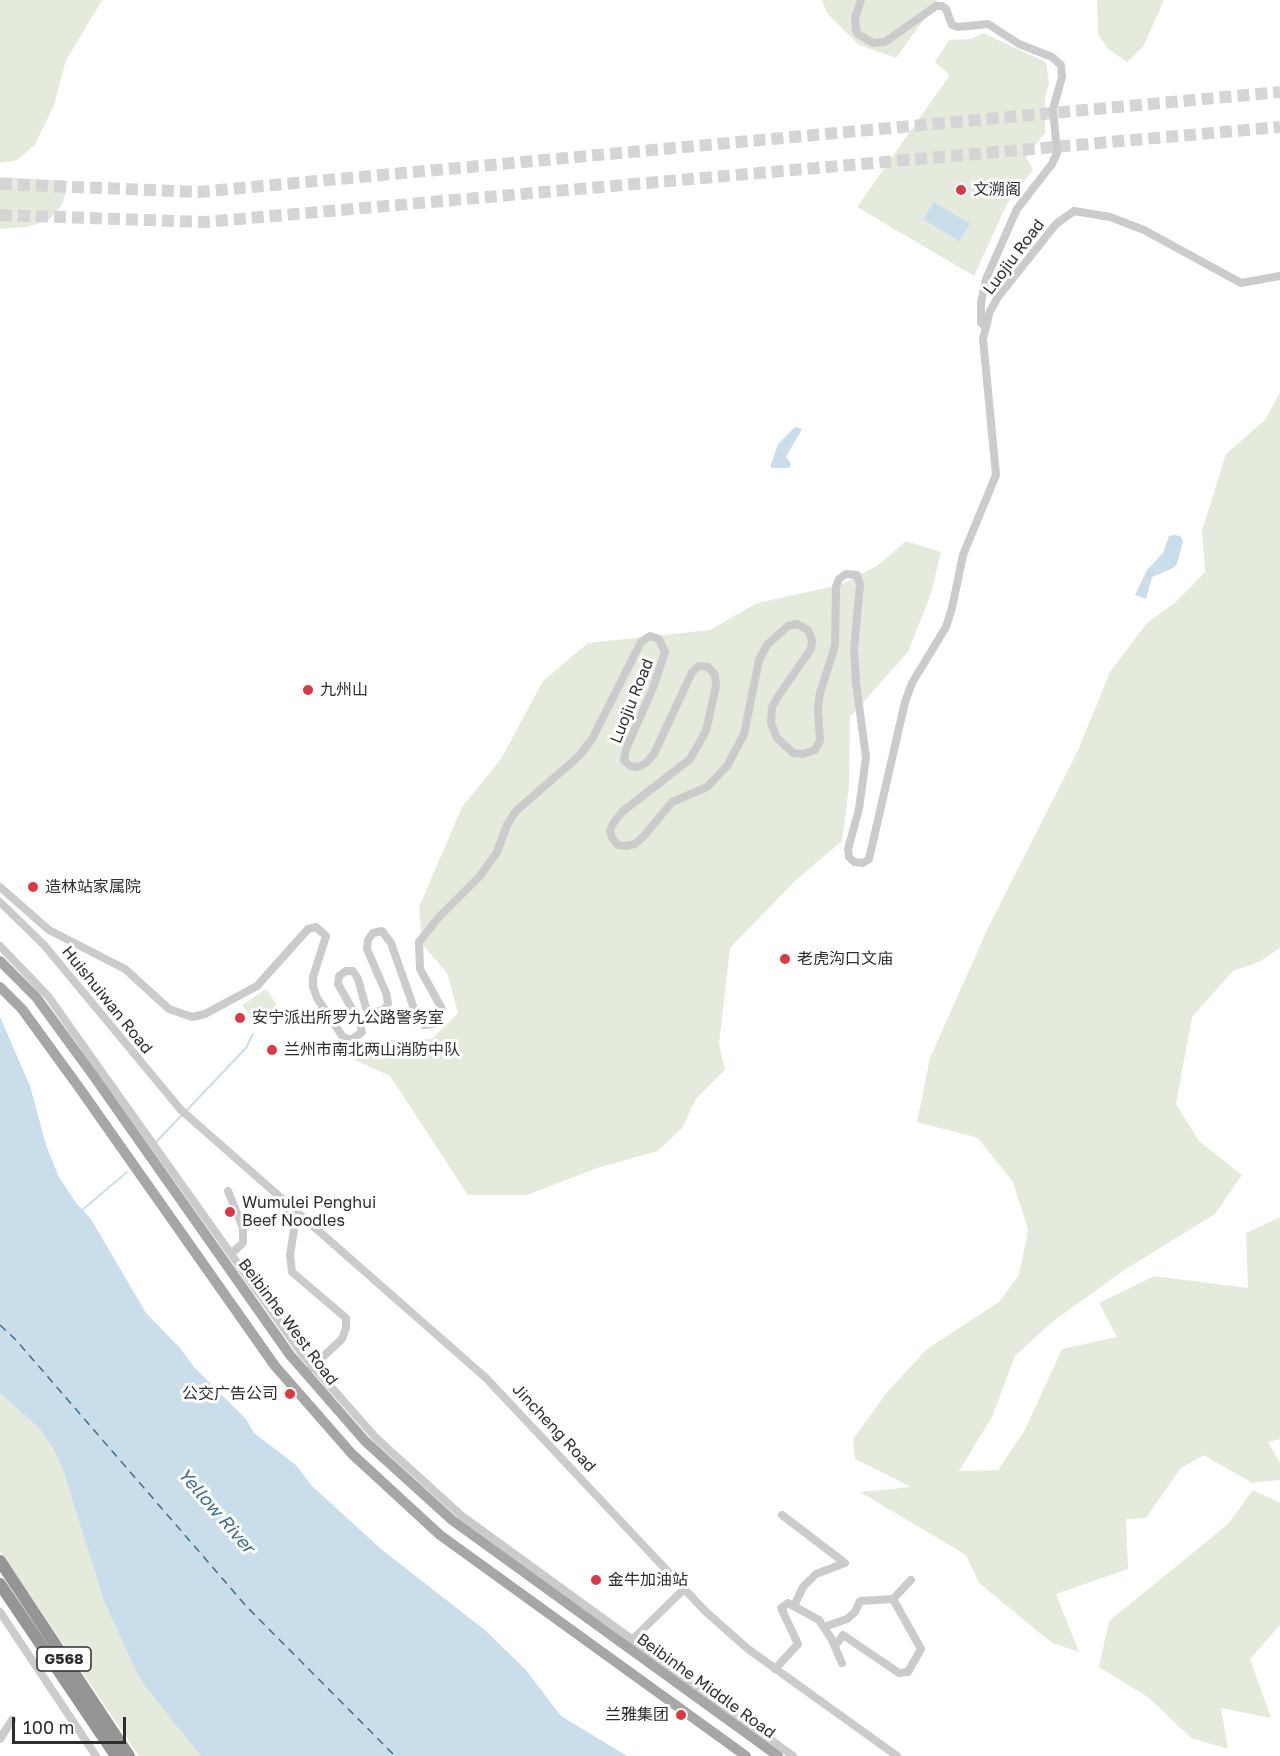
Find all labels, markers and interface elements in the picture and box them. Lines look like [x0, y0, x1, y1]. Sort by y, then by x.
place label: 文溯阁 [973, 180, 1021, 200]
marker: 文溯阁 [954, 183, 968, 197]
street label: Luojiu Road [979, 215, 1049, 299]
street label: Luojiu Road [606, 656, 658, 746]
place label: 九州山 [320, 680, 368, 700]
marker: 九州山 [301, 683, 315, 697]
place label: 造林站家属院 [45, 877, 141, 897]
marker: 造林站家属院 [26, 880, 40, 894]
street label: Huishuiwan Road [58, 942, 156, 1058]
place label: 老虎沟口文庙 [797, 949, 893, 969]
marker: 老虎沟口文庙 [778, 952, 792, 966]
place label: 安宁派出所罗九公路警务室 [252, 1008, 444, 1028]
marker: 安宁派出所罗九公路警务室 [233, 1011, 247, 1025]
place label: 兰州市南北两山消防中队 [284, 1040, 460, 1060]
marker: 兰州市南北两山消防中队 [265, 1043, 279, 1057]
place label: Wumulei Penghui Beef Noodles [242, 1193, 376, 1231]
marker: Wumulei Penghui Beef Noodles [223, 1205, 237, 1219]
street label: Beibinhe West Road [234, 1255, 342, 1389]
street label: Jincheng Road [508, 1380, 600, 1476]
place label: 公交广告公司 [182, 1384, 278, 1404]
marker: 公交广告公司 [283, 1387, 297, 1401]
water label: Yellow River [173, 1464, 259, 1558]
place label: 金牛加油站 [608, 1570, 688, 1590]
marker: 金牛加油站 [589, 1573, 603, 1587]
street label: Beibinhe Middle Road [633, 1629, 779, 1743]
road number: G568 [37, 1647, 91, 1671]
scale bar [15, 1705, 129, 1743]
place label: 兰雅集团 [605, 1705, 669, 1725]
marker: 兰雅集团 [674, 1708, 688, 1722]
text: 100 m [23, 1716, 74, 1738]

